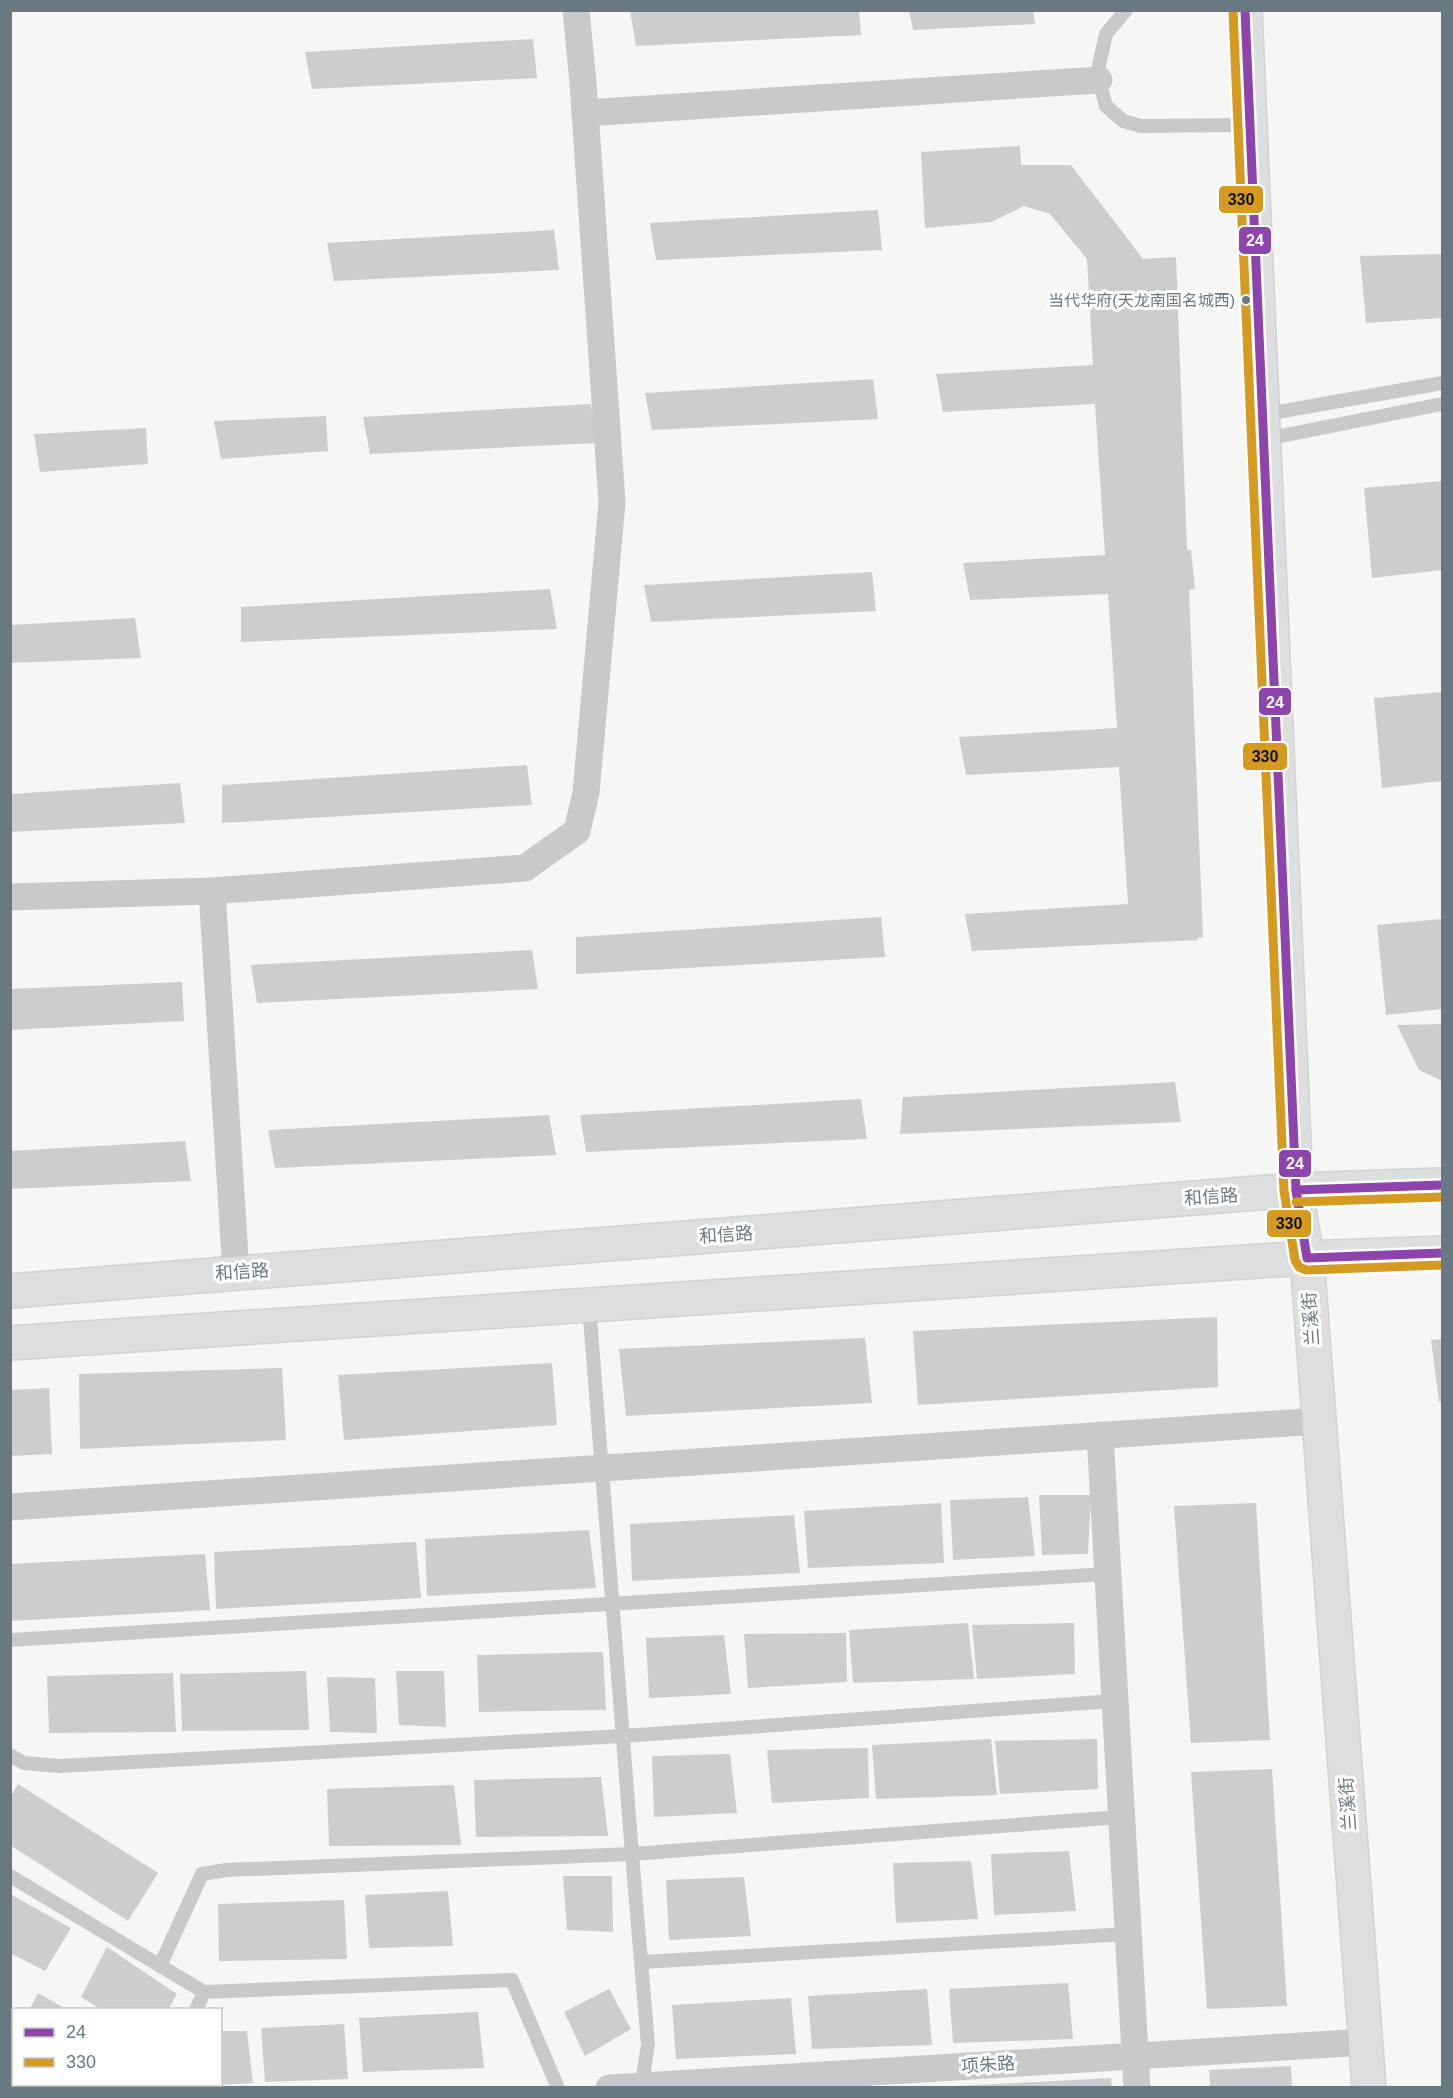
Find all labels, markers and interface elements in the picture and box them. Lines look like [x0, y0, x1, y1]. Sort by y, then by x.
line badge: 330 [1218, 185, 1264, 214]
text: 330 [1228, 191, 1254, 208]
line badge: 24 [1238, 226, 1272, 255]
text: 24 [1246, 232, 1264, 249]
place label: 当代华府(天龙南国名城西) [1048, 292, 1235, 309]
marker: 当代华府(天龙南国名城西) [1240, 294, 1252, 306]
line badge: 24 [1258, 687, 1292, 716]
text: 24 [1266, 694, 1284, 711]
line badge: 330 [1242, 742, 1288, 771]
text: 330 [1252, 748, 1278, 765]
line badge: 24 [1278, 1149, 1312, 1178]
text: 24 [1286, 1155, 1304, 1172]
street label: 和信路 [1183, 1185, 1239, 1209]
line badge: 330 [1266, 1209, 1312, 1238]
text: 330 [1276, 1215, 1302, 1232]
street label: 和信路 [698, 1223, 754, 1247]
street label: 和信路 [214, 1260, 270, 1284]
street label: 兰溪街 [1299, 1291, 1323, 1347]
street label: 兰溪街 [1336, 1776, 1360, 1832]
legend [12, 2008, 222, 2086]
text: 24 [66, 2022, 86, 2042]
text: 330 [66, 2052, 96, 2072]
street label: 项朱路 [960, 2053, 1016, 2077]

